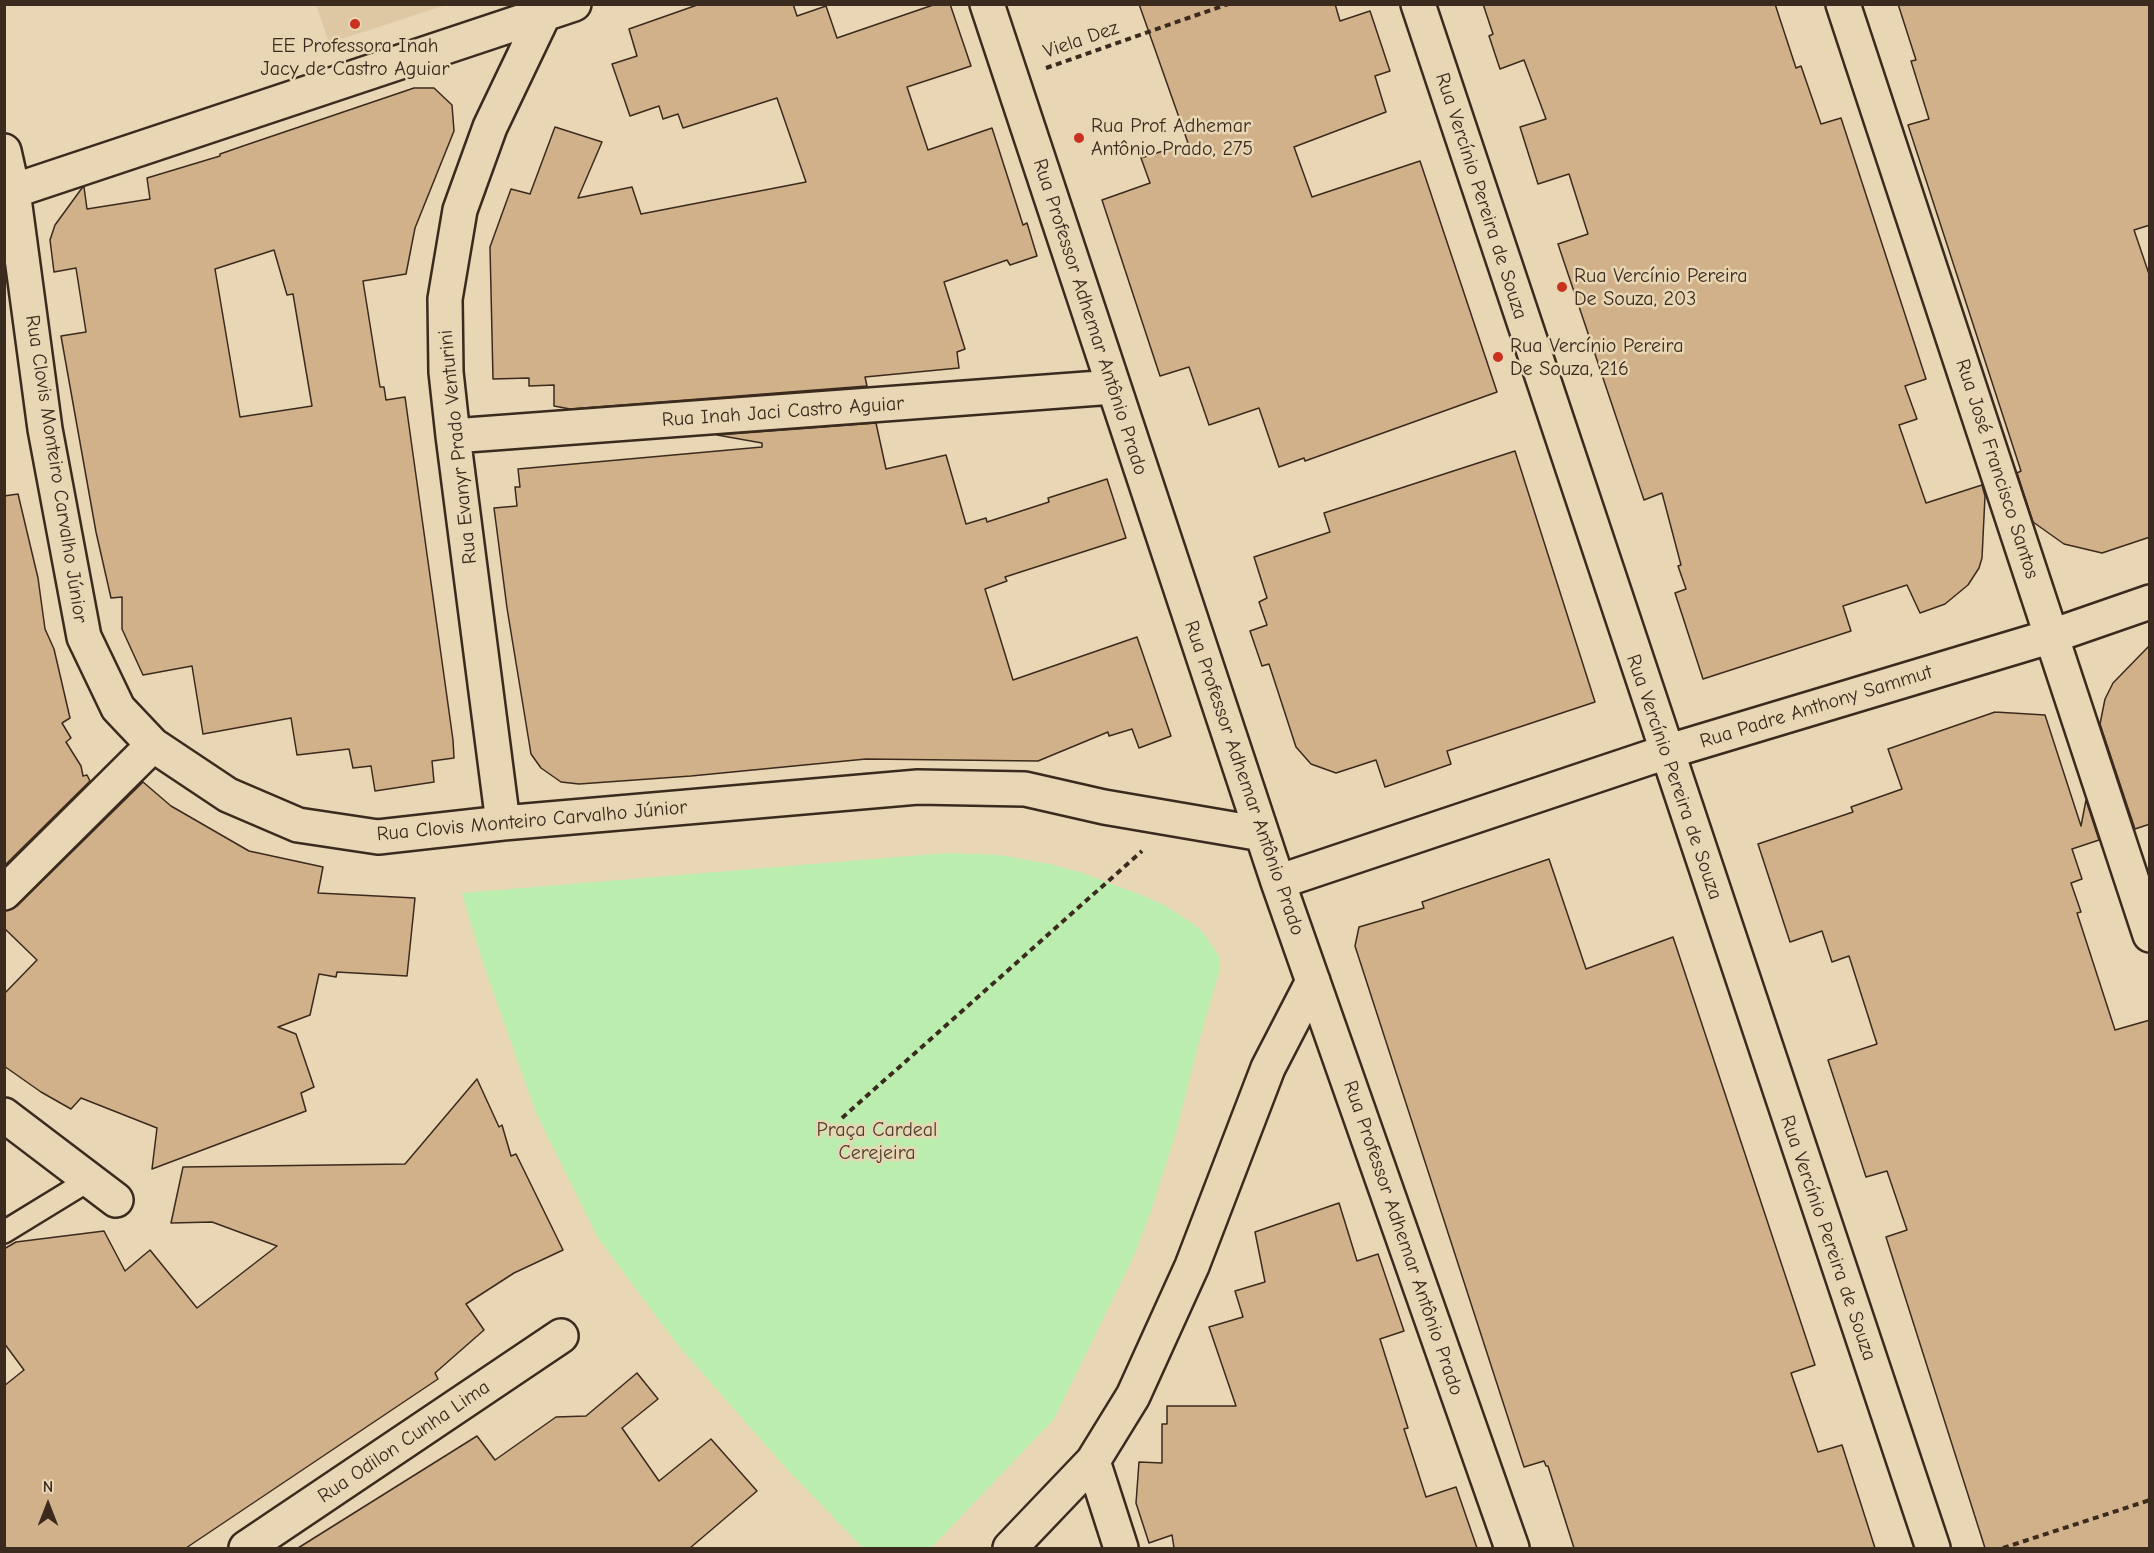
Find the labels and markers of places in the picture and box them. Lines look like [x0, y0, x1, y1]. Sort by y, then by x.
marker: EE Professora Inah Jacy de Castro Aguiar [348, 17, 362, 31]
place label: EE Professora Inah Jacy de Castro Aguiar [261, 34, 449, 81]
place label: Rua Prof. Adhemar Antônio Prado, 275 [1091, 114, 1253, 161]
marker: Rua Prof. Adhemar Antônio Prado, 275 [1072, 131, 1086, 145]
place label: Rua Vercínio Pereira De Souza, 203 [1574, 264, 1747, 311]
marker: Rua Vercínio Pereira De Souza, 203 [1555, 280, 1569, 294]
place label: Rua Vercínio Pereira De Souza, 216 [1510, 334, 1683, 381]
marker: Rua Vercínio Pereira De Souza, 216 [1491, 350, 1505, 364]

